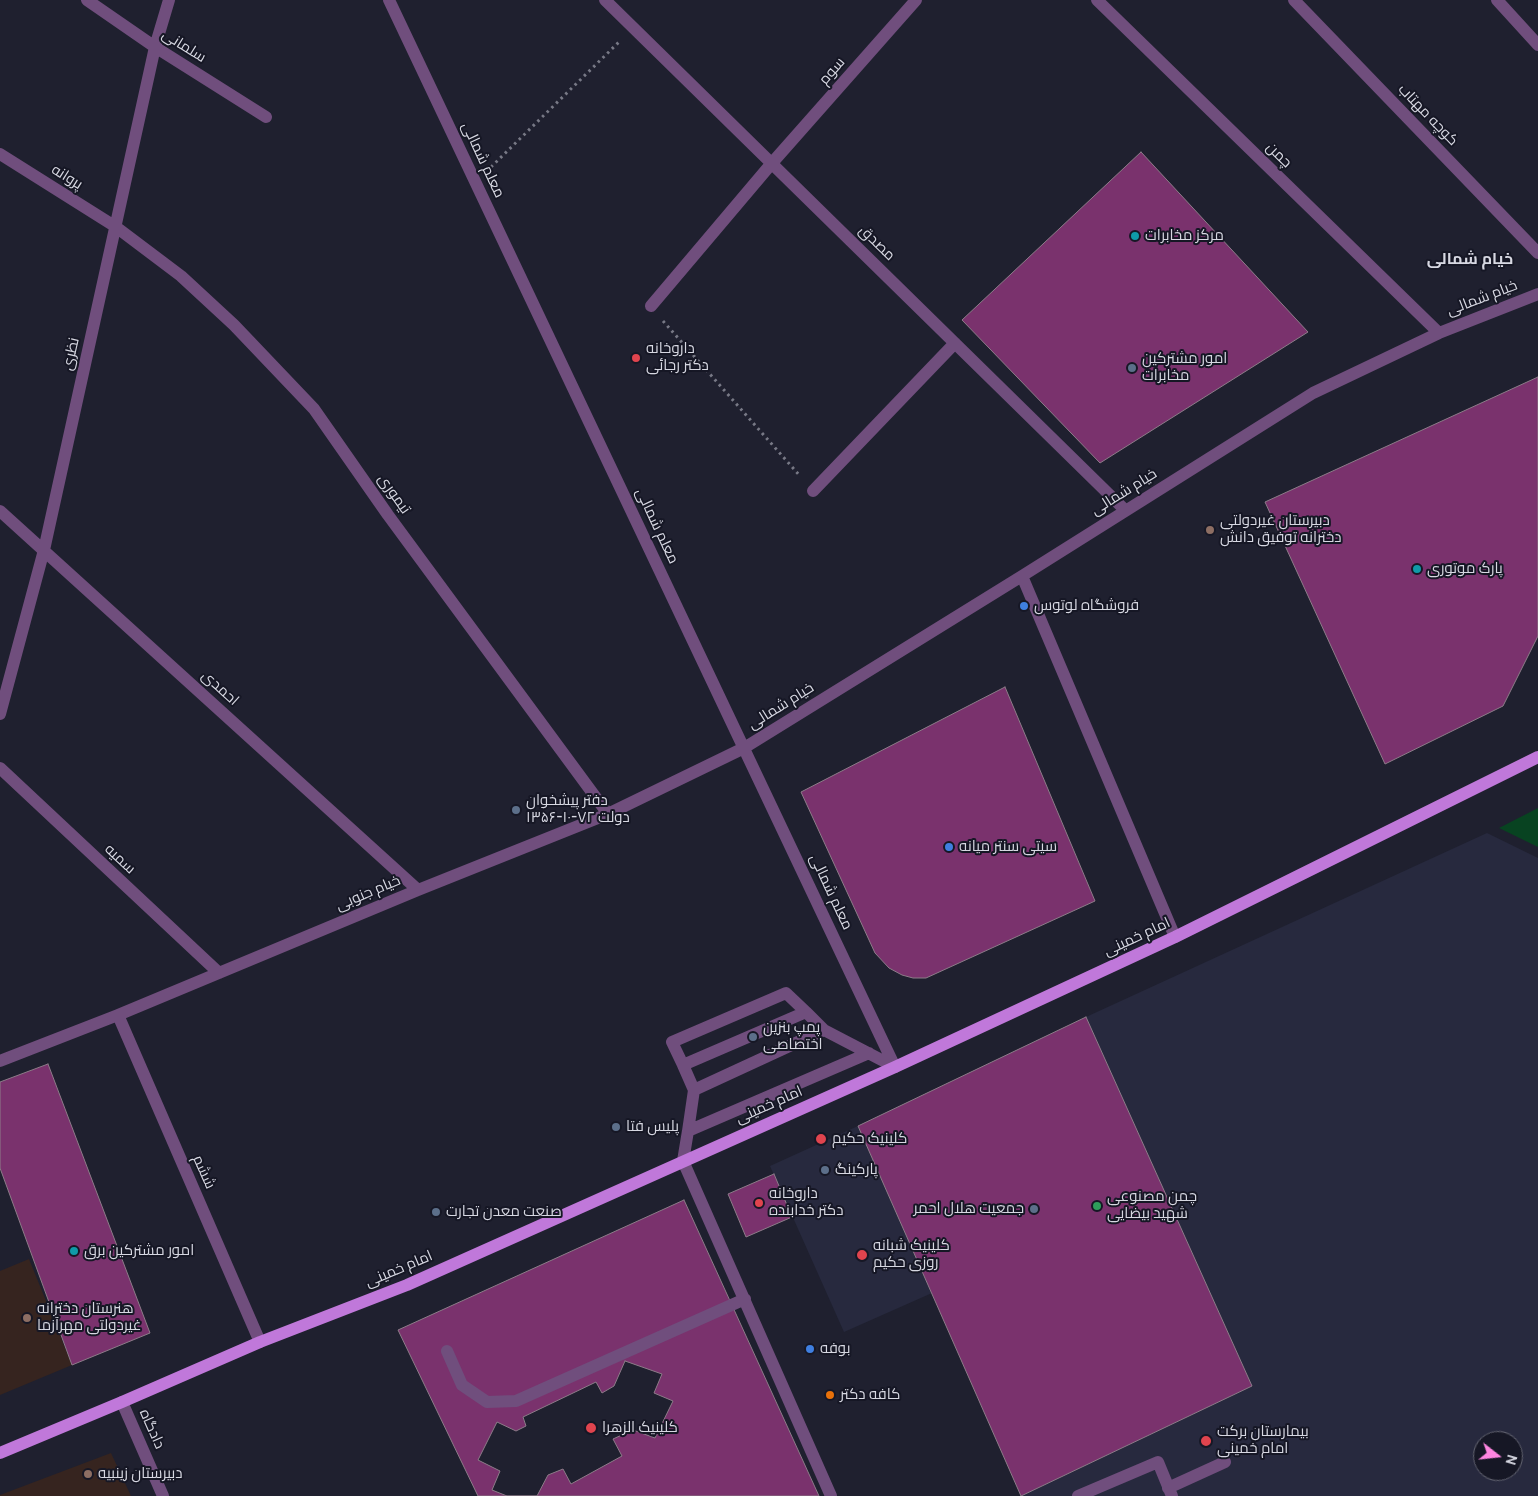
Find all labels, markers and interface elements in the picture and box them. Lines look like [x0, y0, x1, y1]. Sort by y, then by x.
street label: سلمانی [159, 25, 209, 67]
street label: سوم [815, 54, 849, 88]
street label: کوچه مهتاب [1394, 80, 1462, 150]
street label: معلم شمالی [458, 119, 508, 201]
street label: چمن [1262, 138, 1296, 172]
street label: پروانه [48, 161, 86, 193]
street label: مصدق [855, 221, 899, 265]
place label: مرکز مخابرات [1145, 227, 1224, 245]
marker: مرکز مخابرات [1129, 230, 1141, 242]
district label: خیام شمالی [1427, 249, 1513, 269]
street label: خیام شمالی [1444, 276, 1520, 320]
street label: نظری [58, 336, 84, 372]
place label: داروخانه دکتر رجائی [646, 340, 709, 375]
place label: امور مشترکین مخابرات [1142, 350, 1227, 385]
marker: داروخانه دکتر رجائی [630, 352, 642, 364]
marker: امور مشترکین مخابرات [1126, 362, 1138, 374]
street label: خیام شمالی [1088, 465, 1160, 519]
street label: تیموری [374, 471, 414, 517]
street label: معلم شمالی [632, 485, 682, 567]
place label: دبیرستان غیردولتی دخترانه توفیق دانش [1220, 512, 1342, 547]
marker: دبیرستان غیردولتی دخترانه توفیق دانش [1204, 524, 1216, 536]
place label: پارک موتوری [1427, 560, 1503, 578]
marker: پارک موتوری [1411, 563, 1423, 575]
place label: فروشگاه لوتوس [1034, 597, 1139, 615]
marker: فروشگاه لوتوس [1018, 600, 1030, 612]
street label: احمدی [198, 667, 242, 709]
street label: خیام شمالی [745, 679, 817, 733]
place label: دفتر پیشخوان دولت ۷۲-۱۰-۱۳۵۶ [526, 792, 630, 827]
marker: دفتر پیشخوان دولت ۷۲-۱۰-۱۳۵۶ [510, 804, 522, 816]
place label: سیتی سنتر میانه [959, 838, 1057, 856]
street label: سميه [101, 840, 139, 878]
marker: سیتی سنتر میانه [943, 841, 955, 853]
street label: معلم شمالی [806, 851, 856, 933]
street label: خیام جنوبی [333, 871, 403, 915]
street label: امام خمینی [1101, 914, 1173, 960]
place label: پمپ بنزین اختصاصی [763, 1019, 823, 1054]
marker: پمپ بنزین اختصاصی [747, 1031, 759, 1043]
street label: امام خمینی [733, 1082, 805, 1128]
place label: پلیس فتا [626, 1118, 679, 1136]
marker: پلیس فتا [610, 1121, 622, 1133]
place label: کلینیک حکیم [832, 1130, 907, 1148]
marker: کلینیک حکیم [814, 1132, 828, 1146]
street label: ششم [189, 1152, 219, 1192]
place label: پارکینگ [835, 1161, 878, 1179]
marker: پارکینگ [819, 1164, 831, 1176]
place label: داروخانه دکتر خدابنده [769, 1185, 843, 1220]
place label: چمن مصنوعی شهید بیضایی [1107, 1188, 1197, 1223]
marker: داروخانه دکتر خدابنده [753, 1197, 765, 1209]
place label: جمعیت هلال احمر [914, 1200, 1024, 1218]
marker: چمن مصنوعی شهید بیضایی [1091, 1200, 1103, 1212]
place label: صنعت معدن تجارت [446, 1203, 562, 1221]
marker: جمعیت هلال احمر [1028, 1203, 1040, 1215]
marker: صنعت معدن تجارت [430, 1206, 442, 1218]
place label: کلینیک شبانه روزی حکیم [873, 1237, 950, 1272]
place label: امور مشترکین برق [84, 1242, 194, 1260]
marker: امور مشترکین برق [68, 1245, 80, 1257]
street label: امام خمینی [363, 1247, 435, 1291]
marker: کلینیک شبانه روزی حکیم [855, 1248, 869, 1262]
place label: هنرستان دخترانه غیردولتی مهرآزما [37, 1300, 141, 1335]
marker: هنرستان دخترانه غیردولتی مهرآزما [21, 1312, 33, 1324]
place label: بوفه [820, 1340, 850, 1358]
marker: بوفه [804, 1343, 816, 1355]
place label: کافه دکتر [840, 1386, 900, 1404]
marker: کافه دکتر [824, 1389, 836, 1401]
street label: دادگاه [135, 1406, 169, 1452]
place label: کلینیک الزهرا [602, 1419, 678, 1437]
marker: کلینیک الزهرا [584, 1421, 598, 1435]
place label: بیمارستان برکت امام خمینی [1217, 1423, 1309, 1458]
north arrow [1473, 1431, 1523, 1481]
marker: بیمارستان برکت امام خمینی [1199, 1434, 1213, 1448]
text: N [1501, 1453, 1521, 1467]
place label: دبیرستان زینبیه [98, 1465, 183, 1483]
marker: دبیرستان زینبیه [82, 1468, 94, 1480]

